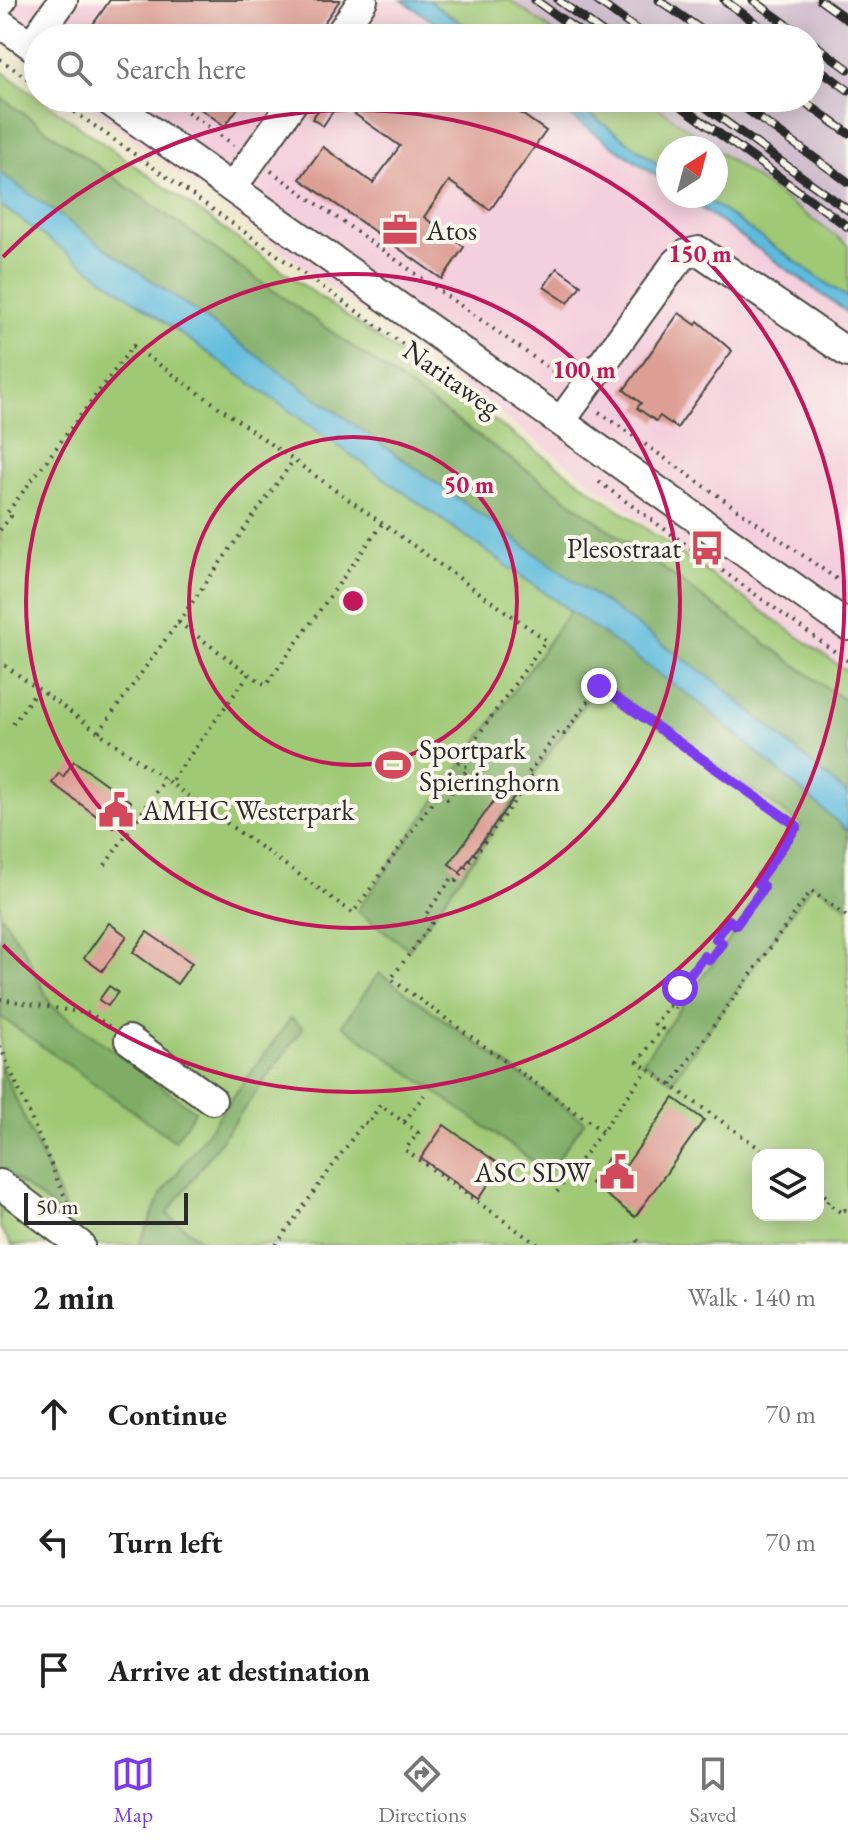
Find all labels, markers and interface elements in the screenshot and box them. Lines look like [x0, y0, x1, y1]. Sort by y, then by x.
search box [24, 24, 824, 112]
icon: search [52, 46, 96, 90]
text: Search here [116, 49, 246, 88]
north arrow [656, 136, 728, 208]
office icon: Atos [381, 211, 419, 249]
place label: Atos [425, 212, 477, 248]
text: 150 m [668, 238, 732, 269]
street label: Naritaweg [396, 332, 508, 425]
text: 100 m [552, 354, 616, 385]
text: 50 m [444, 469, 494, 500]
bus stop icon: Plesostraat [688, 529, 726, 567]
place label: Plesostraat [567, 530, 681, 566]
centre of rings [339, 587, 367, 615]
route end [581, 668, 617, 704]
place label: Sportpark Spieringhorn [419, 731, 560, 799]
sports icon: Sportpark Spieringhorn [374, 746, 412, 784]
public building icon: AMHC Westerpark [97, 791, 135, 829]
place label: AMHC Westerpark [141, 792, 355, 828]
route start [662, 970, 698, 1006]
map controls [752, 1149, 824, 1221]
button: layers [752, 1149, 824, 1221]
public building icon: ASC SDW [598, 1153, 636, 1191]
place label: ASC SDW [473, 1154, 592, 1190]
scale bar [24, 1189, 188, 1225]
text: 50 m [36, 1192, 79, 1221]
text: 2 min [32, 1275, 115, 1319]
text: Walk · 140 m [688, 1280, 816, 1314]
icon: ahead [32, 1392, 76, 1436]
text: Continue [108, 1395, 227, 1434]
text: 70 m [766, 1397, 816, 1431]
icon: left [32, 1520, 76, 1564]
text: Turn left [108, 1523, 222, 1562]
text: 70 m [766, 1525, 816, 1559]
icon: arrive [32, 1648, 76, 1692]
text: Arrive at destination [108, 1651, 370, 1690]
tab: Map [111, 1752, 155, 1829]
tab: Directions [378, 1752, 467, 1829]
tab: Saved [689, 1752, 737, 1829]

